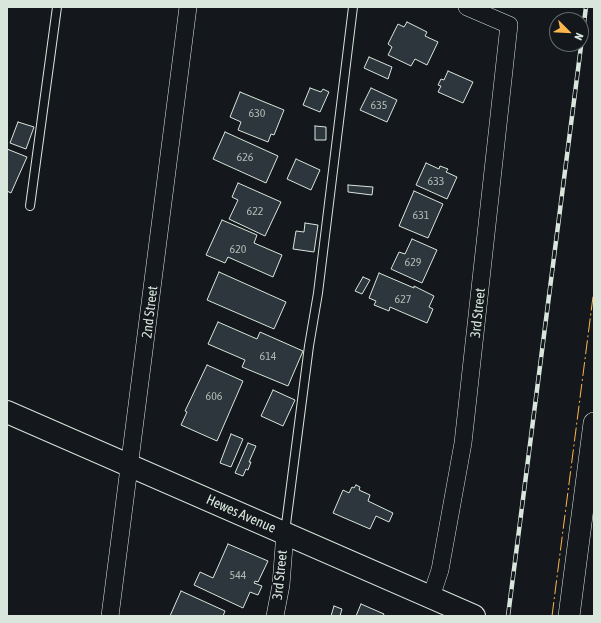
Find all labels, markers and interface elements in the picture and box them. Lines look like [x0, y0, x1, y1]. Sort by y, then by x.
north arrow [549, 12, 589, 52]
text: N [572, 31, 586, 42]
house number: 635 [371, 98, 387, 112]
house number: 630 [249, 106, 265, 120]
house number: 626 [237, 150, 253, 164]
house number: 633 [428, 174, 444, 188]
house number: 622 [247, 204, 263, 218]
house number: 631 [413, 208, 429, 222]
house number: 620 [230, 242, 246, 256]
house number: 629 [405, 255, 421, 269]
street label: 2nd Street [138, 285, 162, 339]
street label: 3rd Street [467, 287, 489, 339]
house number: 627 [395, 292, 411, 306]
house number: 614 [260, 349, 276, 363]
house number: 606 [206, 389, 222, 403]
street label: Hewes Avenue [204, 491, 278, 537]
street label: 3rd Street [269, 549, 291, 601]
house number: 544 [230, 568, 246, 582]

